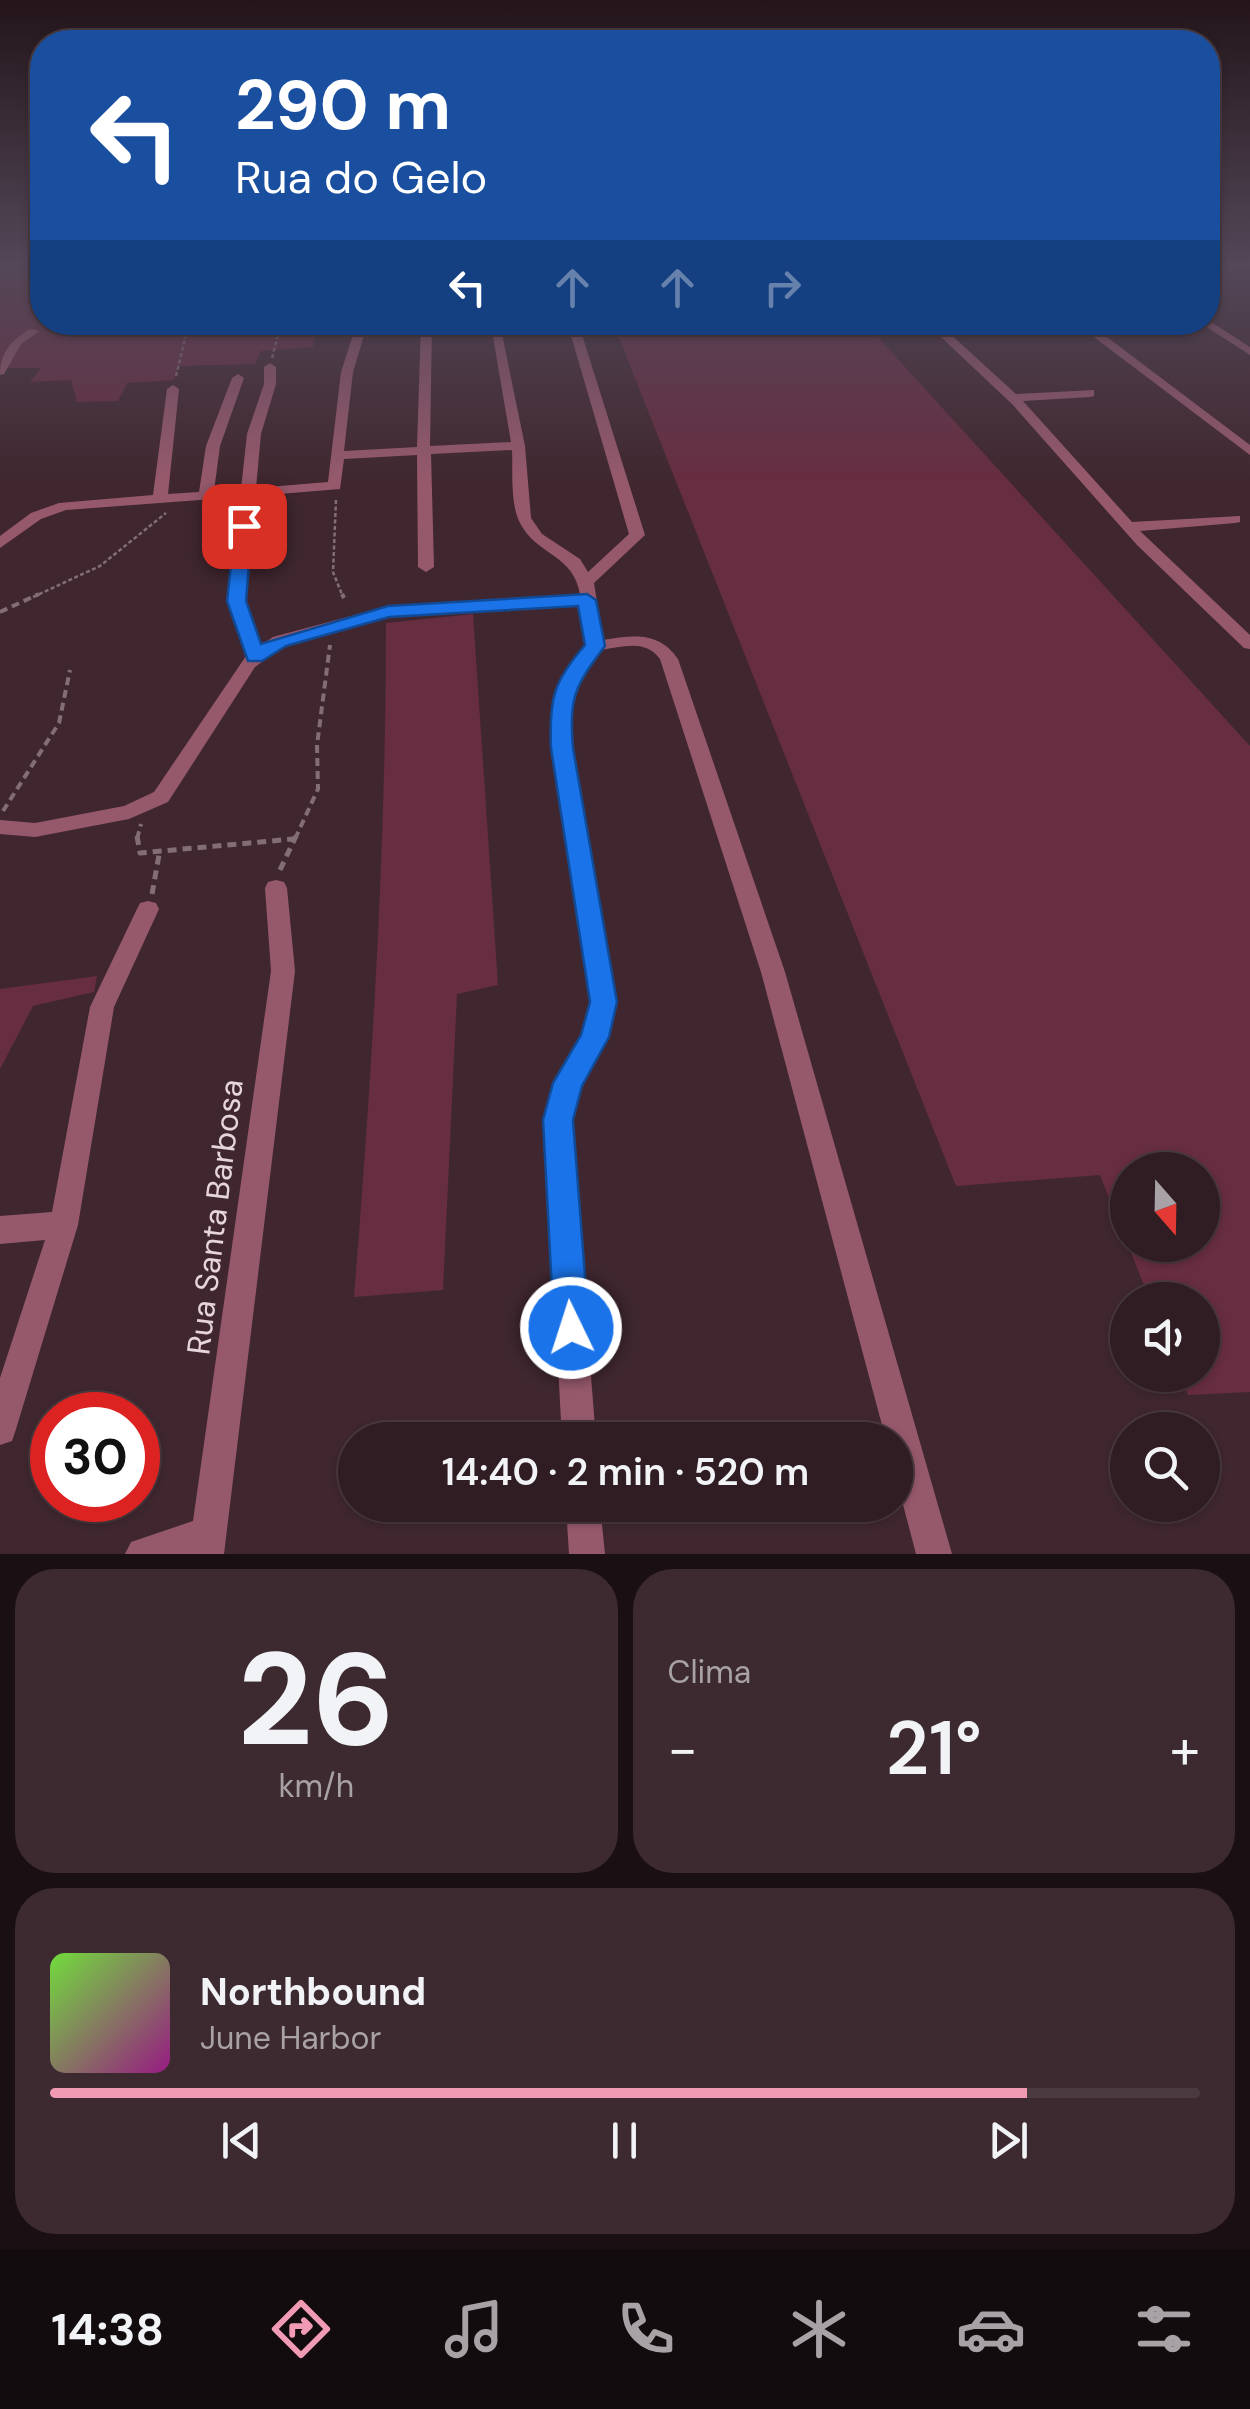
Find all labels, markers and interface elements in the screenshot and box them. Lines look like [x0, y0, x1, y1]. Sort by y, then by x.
text: 290 m [235, 60, 451, 151]
icon: left [70, 70, 200, 200]
text: Rua do Gelo [235, 148, 487, 207]
icon: left [440, 260, 495, 315]
icon: ahead [545, 260, 600, 315]
icon: ahead [650, 260, 705, 315]
icon: right [755, 260, 810, 315]
pin [202, 484, 287, 569]
icon: arrive [217, 499, 272, 554]
street label: Rua Santa Barbosa [177, 1077, 253, 1357]
north arrow [1110, 1152, 1220, 1262]
map controls [1110, 1152, 1220, 1522]
position arrow [519, 1276, 623, 1380]
button: sound [1110, 1282, 1220, 1392]
speed limit sign: 30 [30, 1392, 160, 1522]
button: search [1110, 1412, 1220, 1522]
text: 14:40 · 2 min · 520 m [442, 1447, 809, 1497]
text: 26 [238, 1615, 395, 1784]
text: Clima [668, 1651, 751, 1693]
text: 21° [886, 1700, 982, 1797]
text: − [668, 1713, 698, 1785]
text: + [1170, 1713, 1200, 1785]
text: km/h [278, 1765, 354, 1807]
text: Northbound [200, 1967, 426, 2017]
text: June Harbor [200, 2017, 381, 2059]
icon: previous [214, 2113, 269, 2168]
icon: pause [597, 2113, 652, 2168]
icon: next [981, 2113, 1036, 2168]
icon: directions [266, 2294, 336, 2364]
icon: music [439, 2294, 509, 2364]
icon: phone [611, 2294, 681, 2364]
icon: climate [784, 2294, 854, 2364]
icon: car [956, 2294, 1026, 2364]
icon: filters [1129, 2294, 1199, 2364]
text: 14:38 [51, 2300, 164, 2359]

